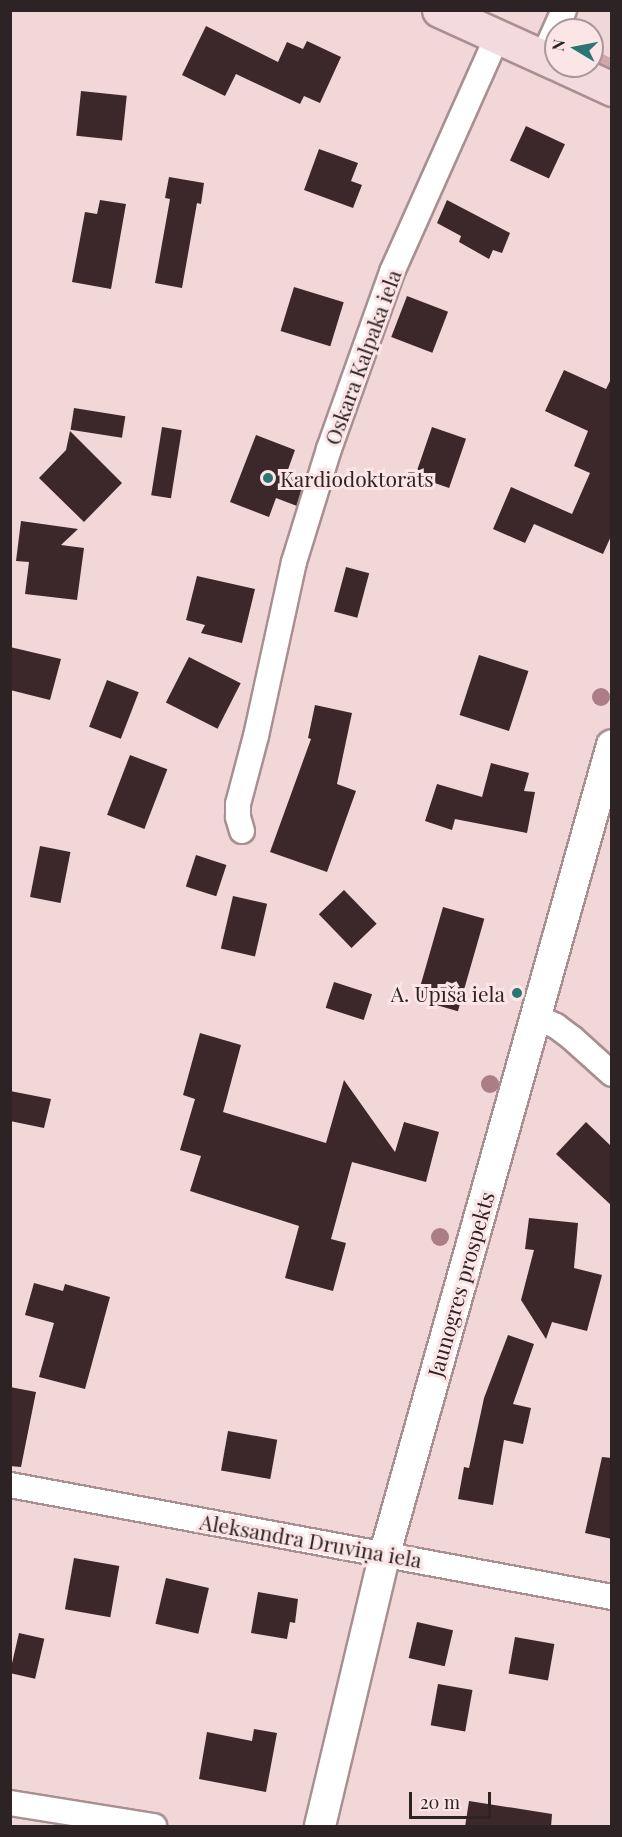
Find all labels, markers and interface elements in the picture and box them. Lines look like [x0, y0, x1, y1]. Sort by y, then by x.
north arrow [544, 18, 604, 78]
text: N [546, 38, 569, 53]
street label: Oskara Kalpaka iela [319, 266, 405, 448]
place label: Kardiodoktorāts [280, 465, 434, 491]
marker: Kardiodoktorāts [261, 471, 275, 485]
place label: A. Upīša iela [391, 980, 505, 1006]
marker: A. Upīša iela [510, 986, 524, 1000]
street label: Jaunogres prospekts [421, 1188, 499, 1380]
street label: Aleksandra Druviņa iela [198, 1508, 424, 1572]
scale bar [412, 1780, 494, 1818]
text: 20 m [420, 1790, 460, 1814]

